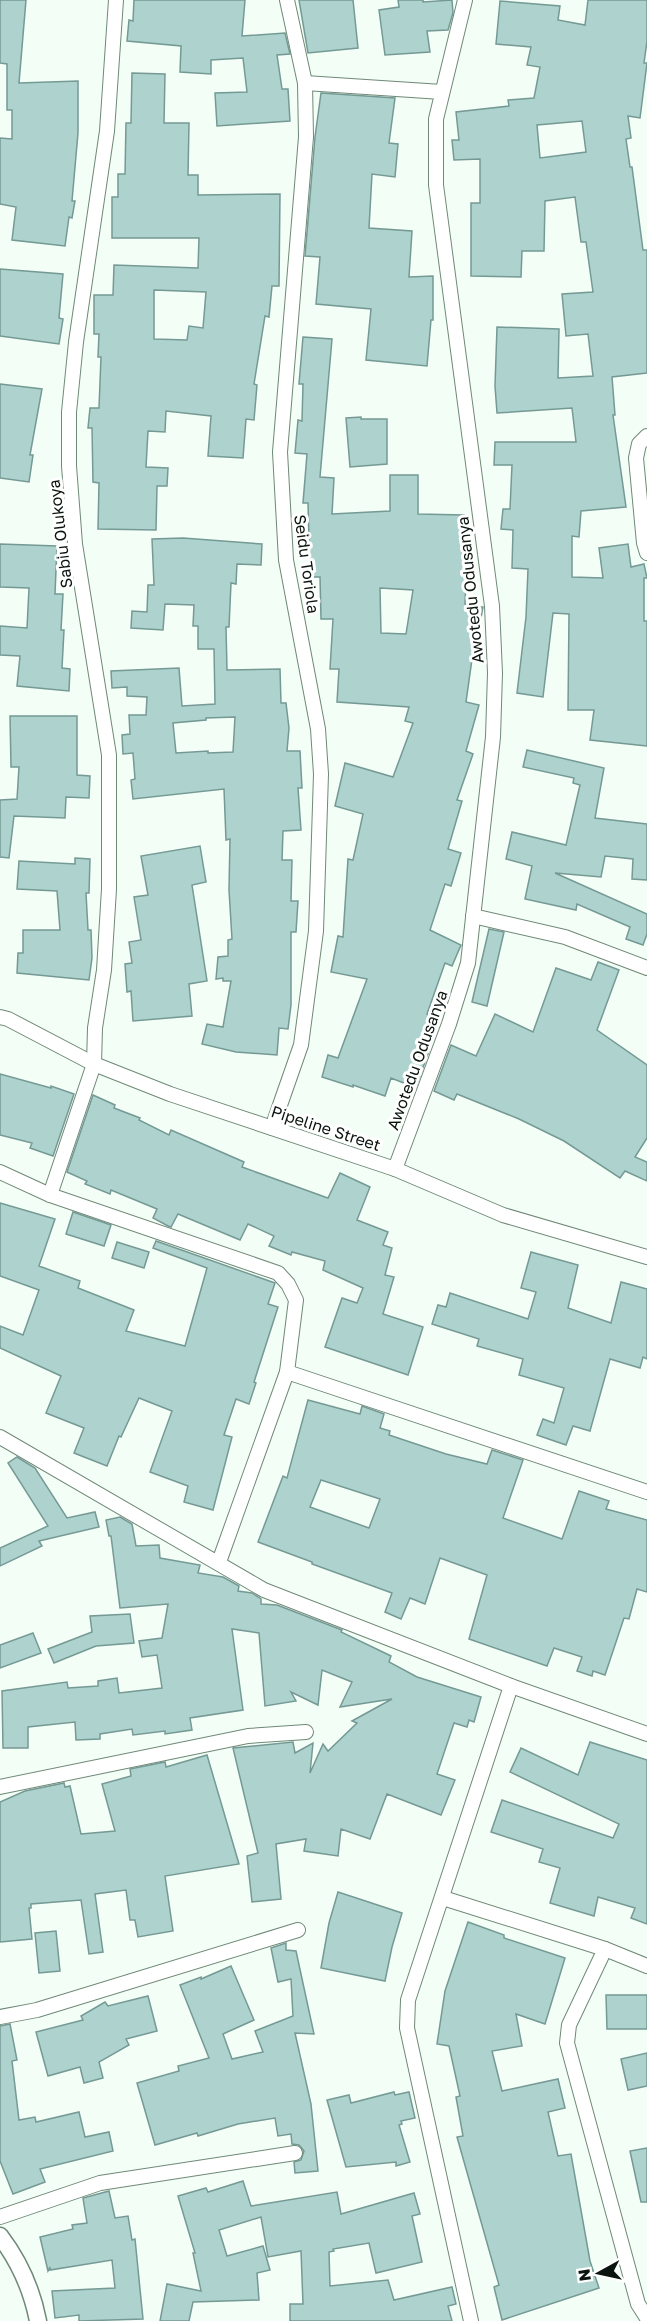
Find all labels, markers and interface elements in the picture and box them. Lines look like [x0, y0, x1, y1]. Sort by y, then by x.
street label: Sabiu Olukoya [43, 479, 77, 589]
street label: Seidu Toriola [290, 513, 324, 615]
street label: Awotedu Odusanya [452, 516, 488, 664]
street label: Awotedu Odusanya [382, 987, 452, 1133]
street label: Pipeline Street [269, 1101, 383, 1155]
north arrow [569, 2243, 629, 2303]
text: N [573, 2268, 595, 2283]

